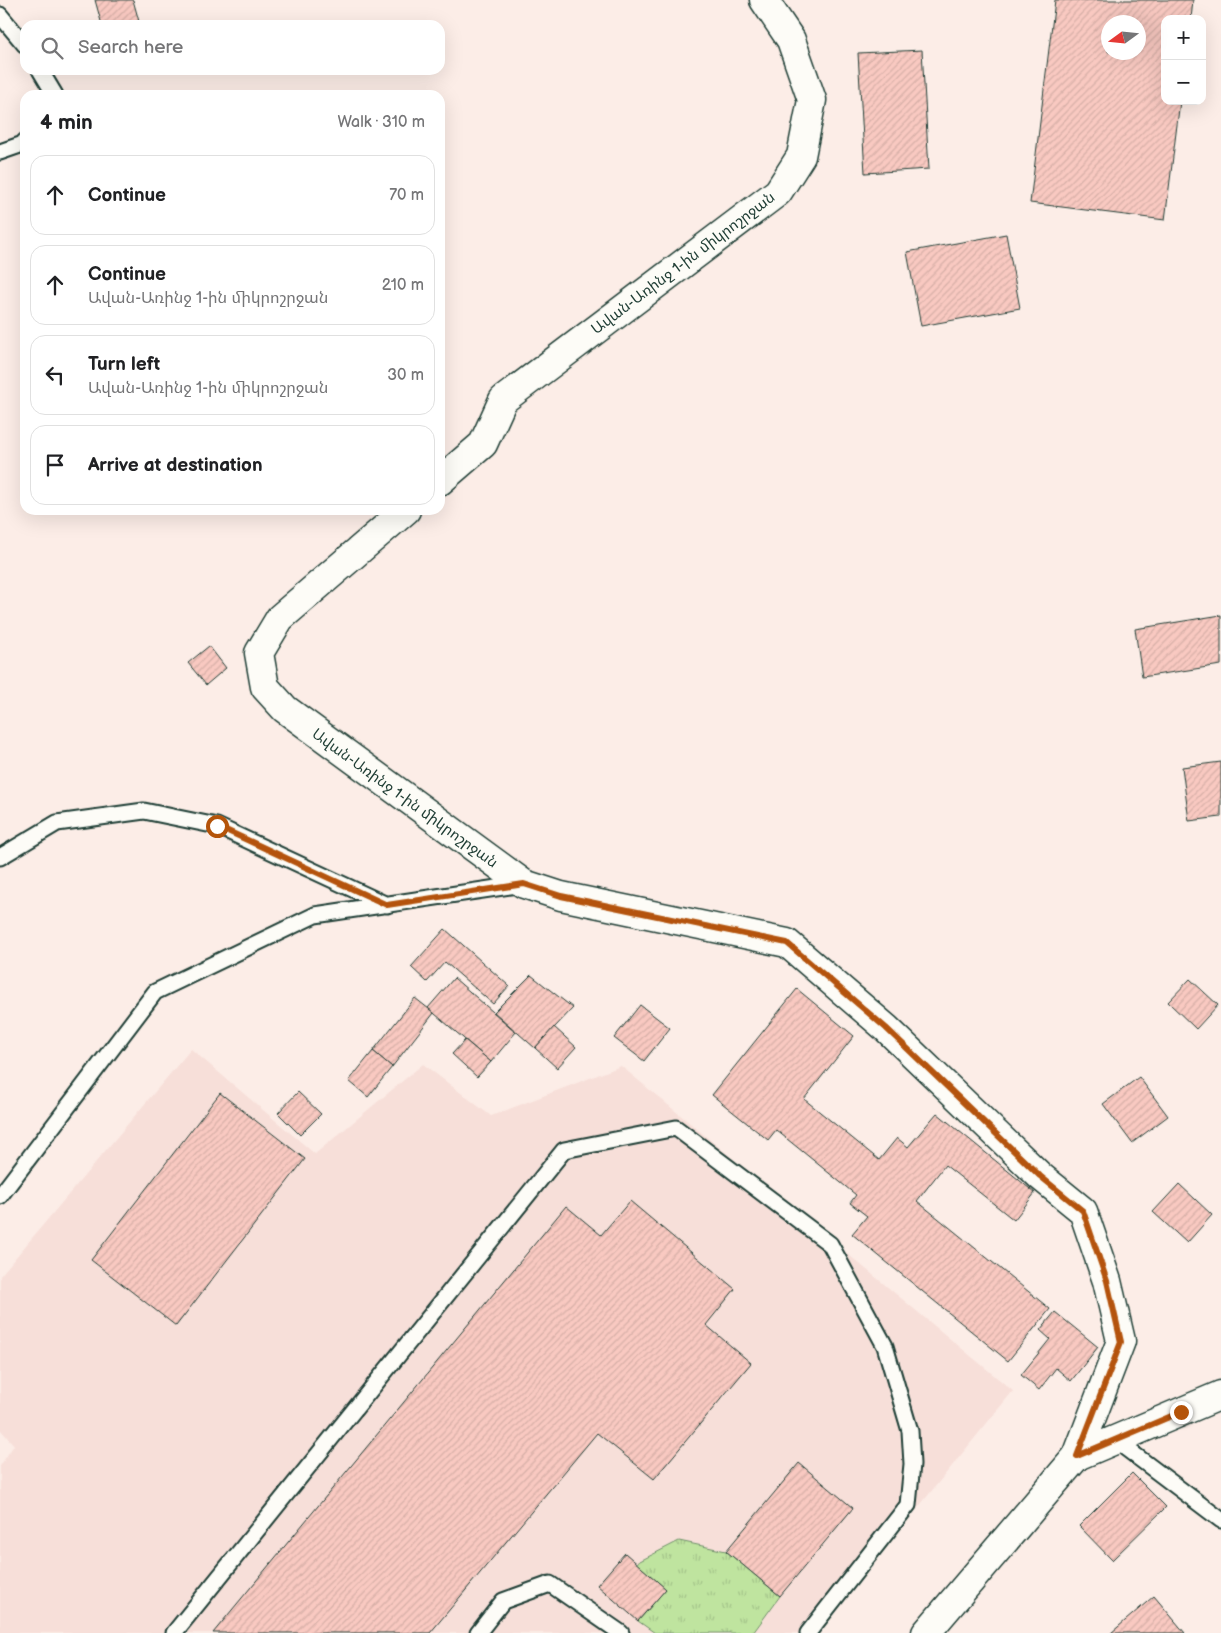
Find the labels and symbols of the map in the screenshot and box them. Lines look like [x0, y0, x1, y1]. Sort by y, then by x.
north arrow [1101, 15, 1146, 60]
street label: Ավան-Առինջ 1-ին միկրոշրջան [588, 188, 779, 339]
street label: Ավան-Առինջ 1-ին միկրոշրջան [308, 725, 501, 872]
route start [206, 815, 229, 838]
route end [1170, 1401, 1193, 1424]

